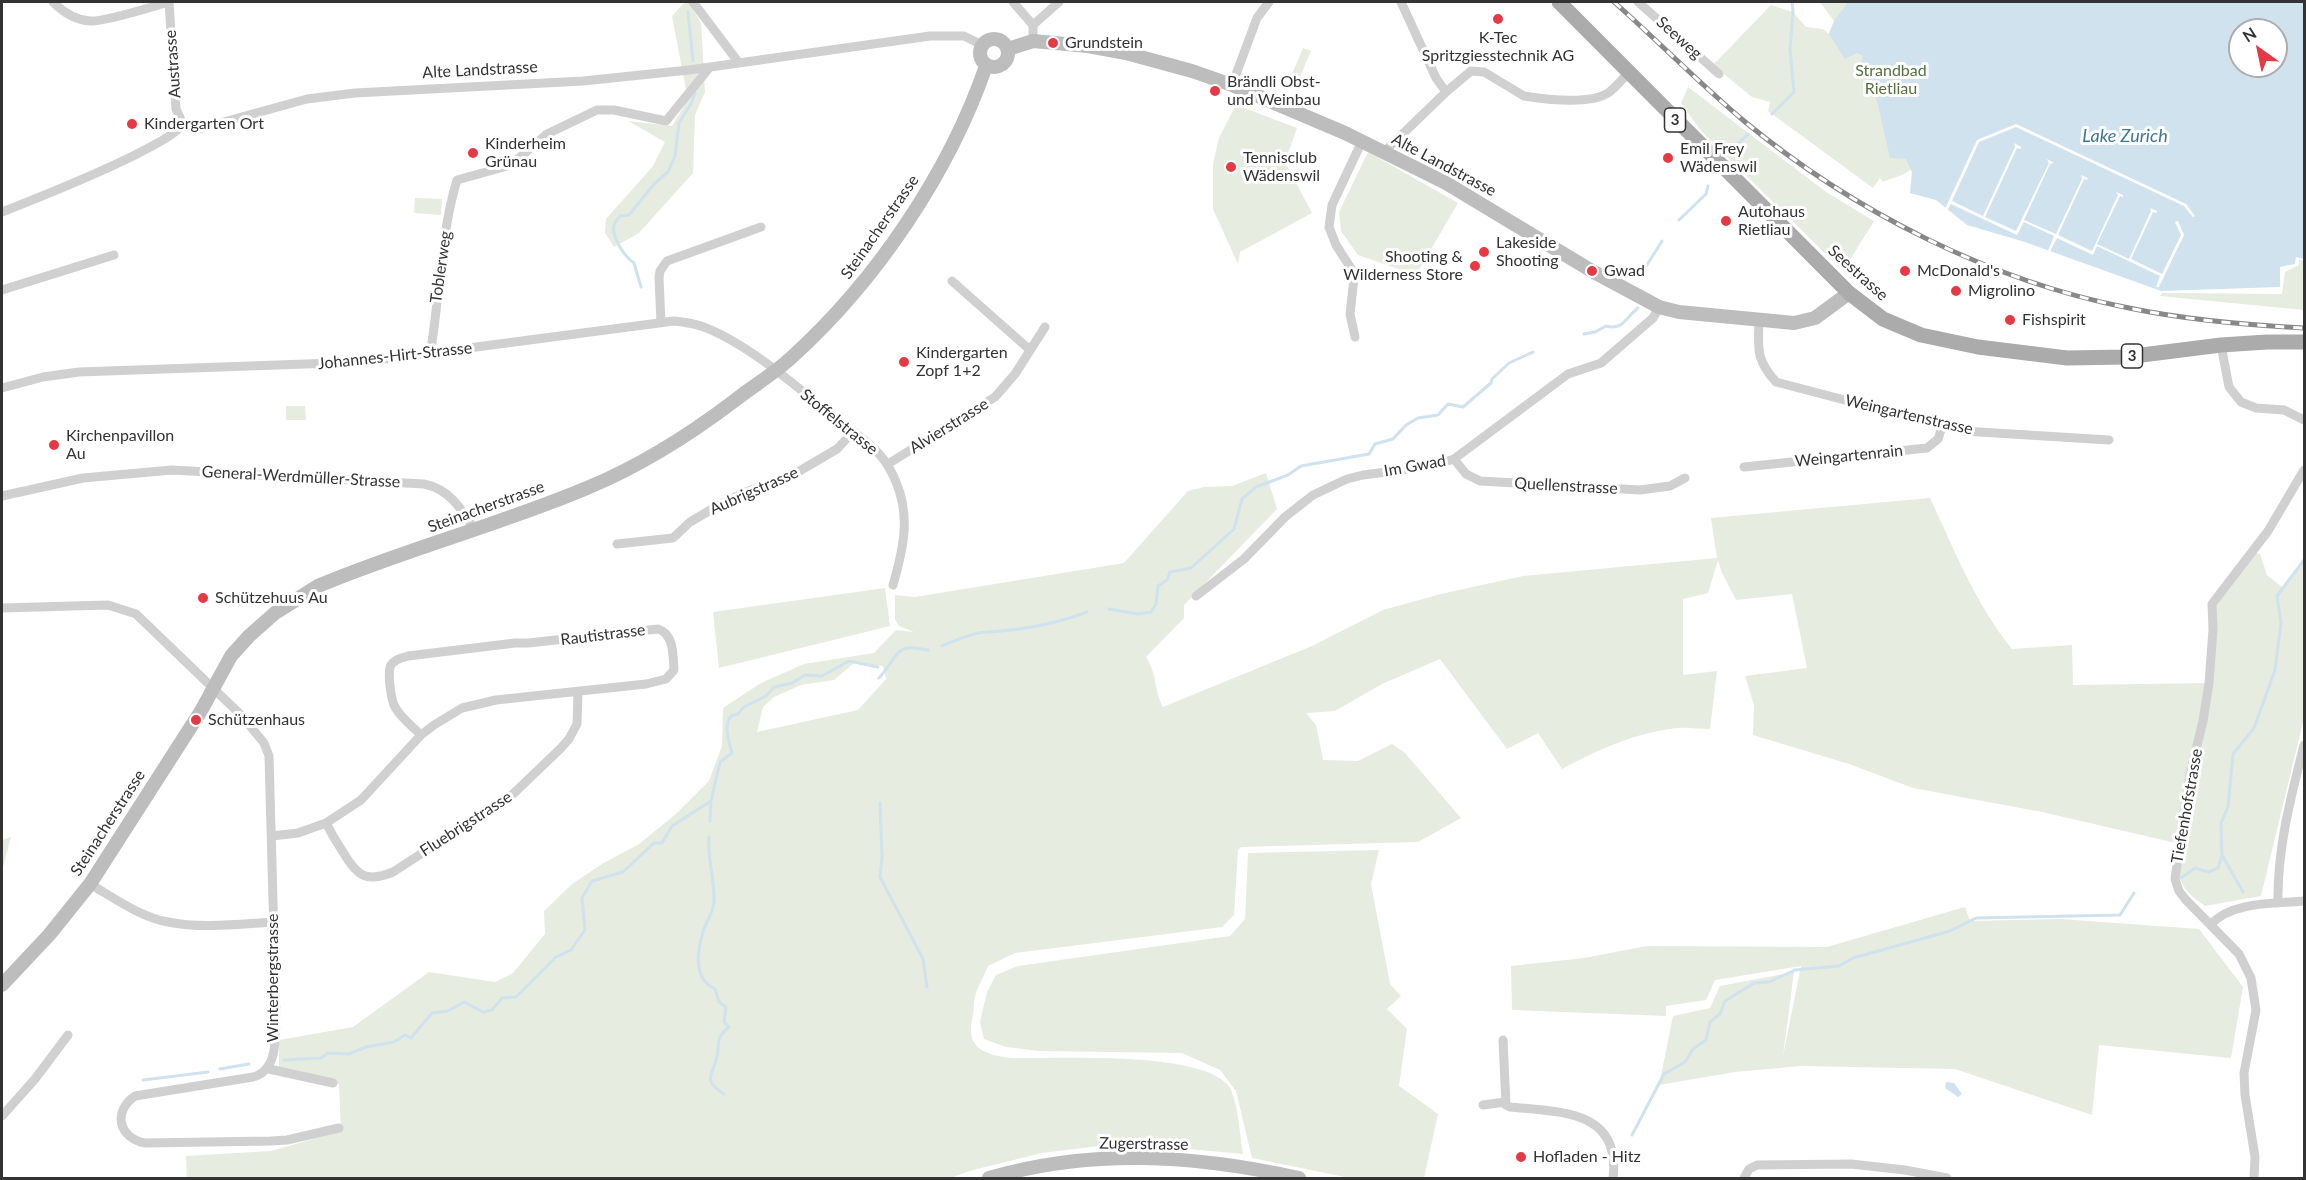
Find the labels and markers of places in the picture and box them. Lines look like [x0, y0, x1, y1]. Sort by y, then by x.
marker: K-Tec Spritzgiesstechnik AG [1491, 12, 1505, 26]
place label: K-Tec Spritzgiesstechnik AG [1422, 28, 1574, 66]
place label: Grundstein [1065, 33, 1143, 53]
marker: Grundstein [1046, 36, 1060, 50]
place label: Brändli Obst- und Weinbau [1227, 72, 1321, 110]
marker: Brändli Obst- und Weinbau [1208, 84, 1222, 98]
place label: Kindergarten Ort [144, 114, 264, 134]
marker: Kindergarten Ort [125, 117, 139, 131]
place label: Kinderheim Grünau [485, 134, 566, 172]
place label: Emil Frey Wädenswil [1680, 139, 1757, 177]
marker: Kinderheim Grünau [466, 146, 480, 160]
place label: Tennisclub Wädenswil [1243, 148, 1320, 186]
marker: Emil Frey Wädenswil [1661, 151, 1675, 165]
marker: Tennisclub Wädenswil [1224, 160, 1238, 174]
place label: Autohaus Rietliau [1738, 202, 1805, 240]
marker: Autohaus Rietliau [1719, 214, 1733, 228]
place label: Lakeside Shooting [1496, 233, 1559, 271]
marker: Lakeside Shooting [1477, 245, 1491, 259]
place label: Shooting & Wilderness Store [1343, 247, 1463, 285]
marker: Shooting & Wilderness Store [1468, 259, 1482, 273]
place label: Gwad [1604, 261, 1645, 281]
place label: McDonald's [1917, 261, 2000, 281]
marker: Gwad [1585, 264, 1599, 278]
marker: McDonald's [1898, 264, 1912, 278]
place label: Migrolino [1968, 281, 2035, 301]
marker: Migrolino [1949, 284, 1963, 298]
place label: Fishspirit [2022, 310, 2086, 330]
marker: Fishspirit [2003, 313, 2017, 327]
place label: Kindergarten Zopf 1+2 [916, 343, 1008, 381]
marker: Kindergarten Zopf 1+2 [897, 355, 911, 369]
place label: Kirchenpavillon Au [66, 426, 174, 464]
marker: Kirchenpavillon Au [47, 438, 61, 452]
place label: Schützehuus Au [215, 588, 328, 608]
marker: Schützehuus Au [196, 591, 210, 605]
place label: Schützenhaus [208, 710, 305, 730]
marker: Schützenhaus [189, 713, 203, 727]
place label: Hofladen - Hitz [1533, 1147, 1641, 1167]
marker: Hofladen - Hitz [1514, 1150, 1528, 1164]

